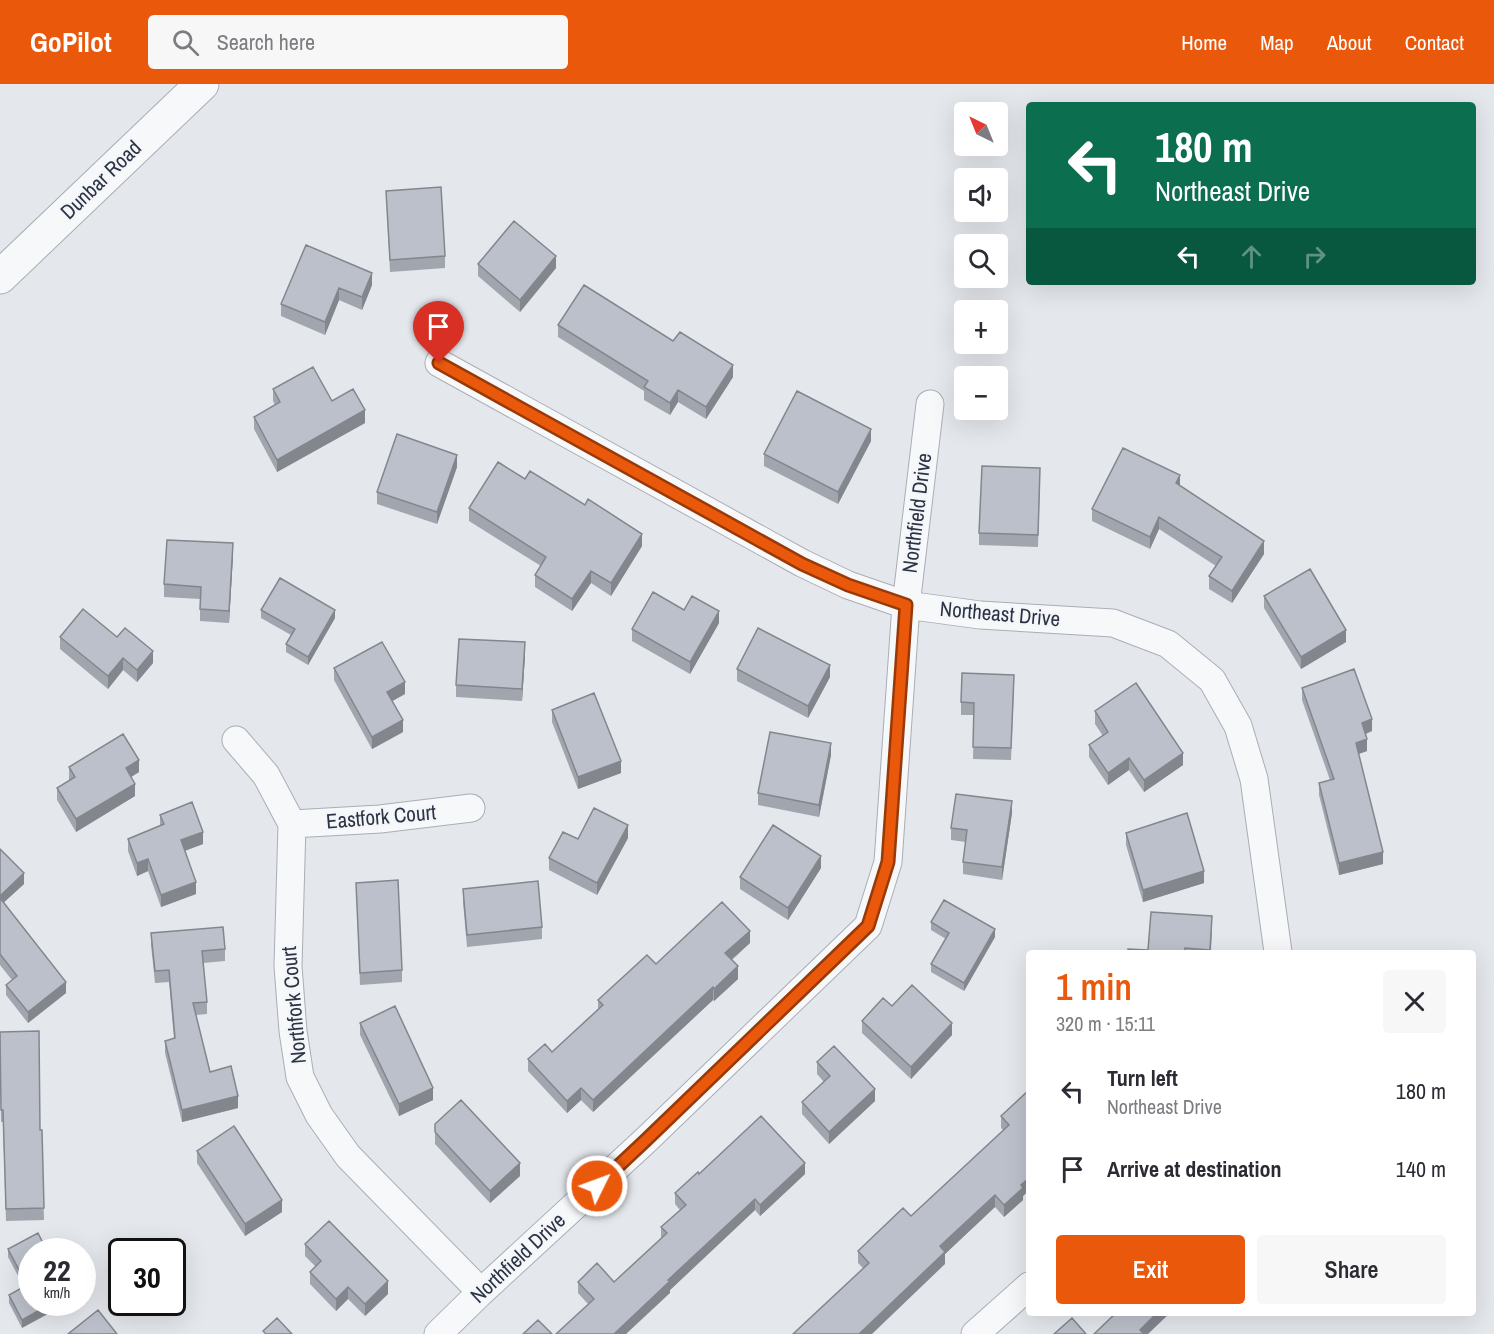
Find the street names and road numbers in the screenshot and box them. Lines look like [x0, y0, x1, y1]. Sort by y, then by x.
street label: Dunbar Road [54, 134, 148, 226]
street label: Northfield Drive [895, 451, 938, 575]
street label: Northeast Drive [939, 594, 1061, 633]
street label: Eastfork Court [325, 797, 437, 836]
street label: Northfork Court [274, 945, 313, 1065]
street label: Northfield Drive [464, 1206, 572, 1309]

